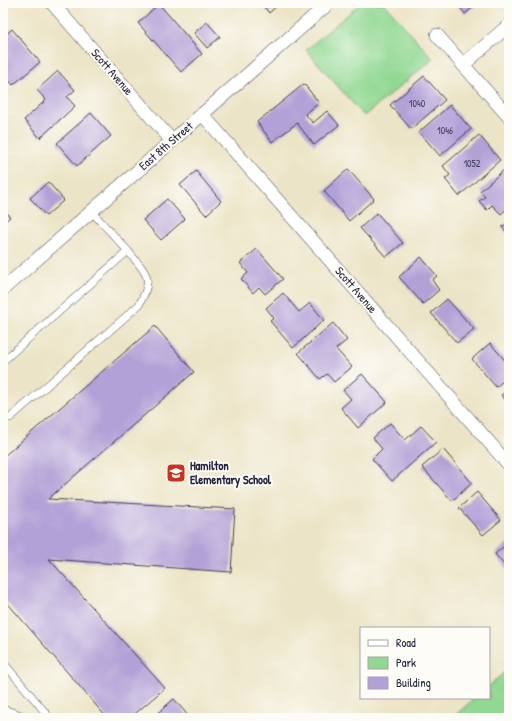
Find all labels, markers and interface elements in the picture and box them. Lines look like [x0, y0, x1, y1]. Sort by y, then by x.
street label: Scott Avenue [87, 45, 137, 99]
house number: 1040 [409, 97, 426, 110]
street label: East 8th Street [135, 117, 197, 174]
house number: 1046 [437, 124, 453, 137]
house number: 1052 [463, 157, 481, 170]
street label: Scott Avenue [331, 263, 381, 317]
place label: Hamilton Elementary School [190, 457, 272, 489]
school or university icon: Hamilton Elementary School [165, 462, 187, 484]
legend [360, 627, 490, 699]
text: Road [396, 634, 416, 651]
text: Park [396, 654, 416, 671]
text: Building [396, 674, 431, 691]

